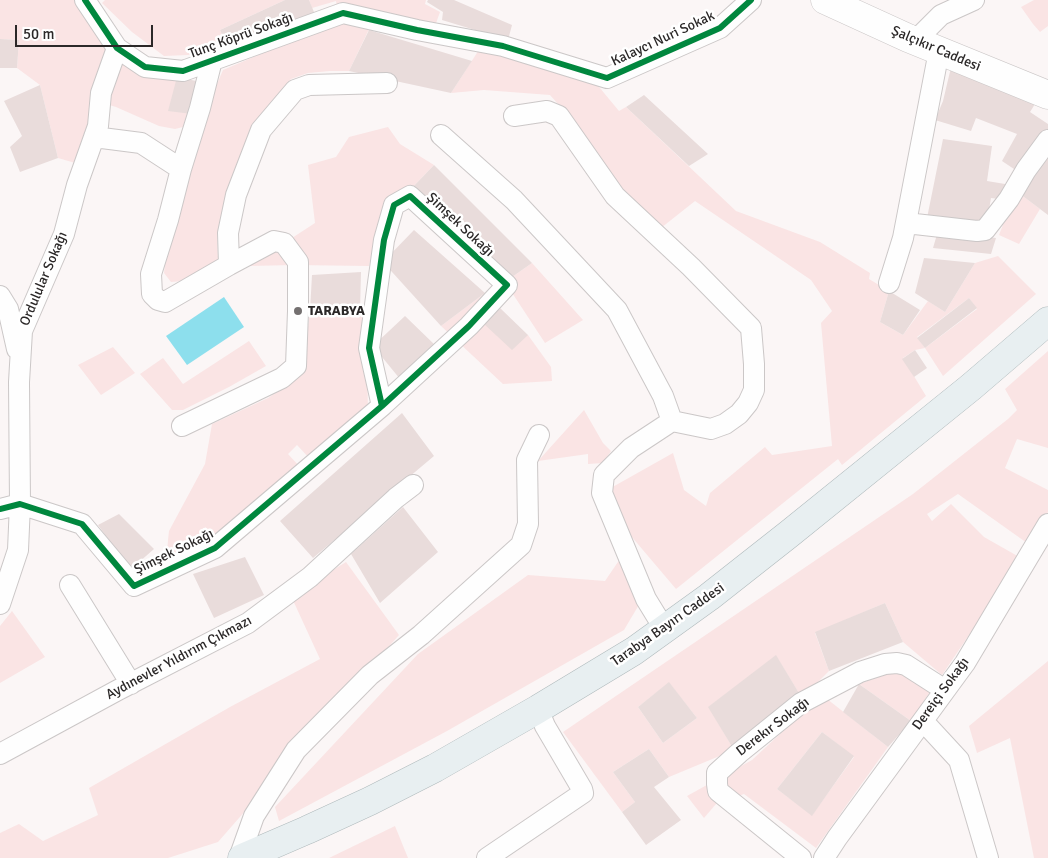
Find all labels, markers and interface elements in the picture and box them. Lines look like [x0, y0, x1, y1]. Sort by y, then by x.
street label: Kalaycı Nuri Sokak [609, 8, 717, 70]
street label: Tunç Köprü Sokağı [187, 9, 295, 63]
scale bar [18, 15, 155, 47]
street label: Şalçıkır Caddesi [889, 23, 983, 75]
text: 50 m [23, 25, 54, 43]
street label: Şimşek Sokağı [423, 189, 497, 261]
street label: Ordulular Sokağı [17, 229, 71, 329]
place label: TARABYA [308, 303, 365, 319]
marker: TARABYA [292, 305, 304, 317]
street label: Şimşek Sokağı [132, 526, 216, 578]
street label: Tarabya Bayırı Caddesi [608, 580, 728, 670]
street label: Aydınevler Yıldırım Çıkmazı [103, 612, 255, 704]
street label: Dereiçi Sokağı [909, 654, 973, 734]
street label: Derekır Sokağı [733, 694, 813, 760]

